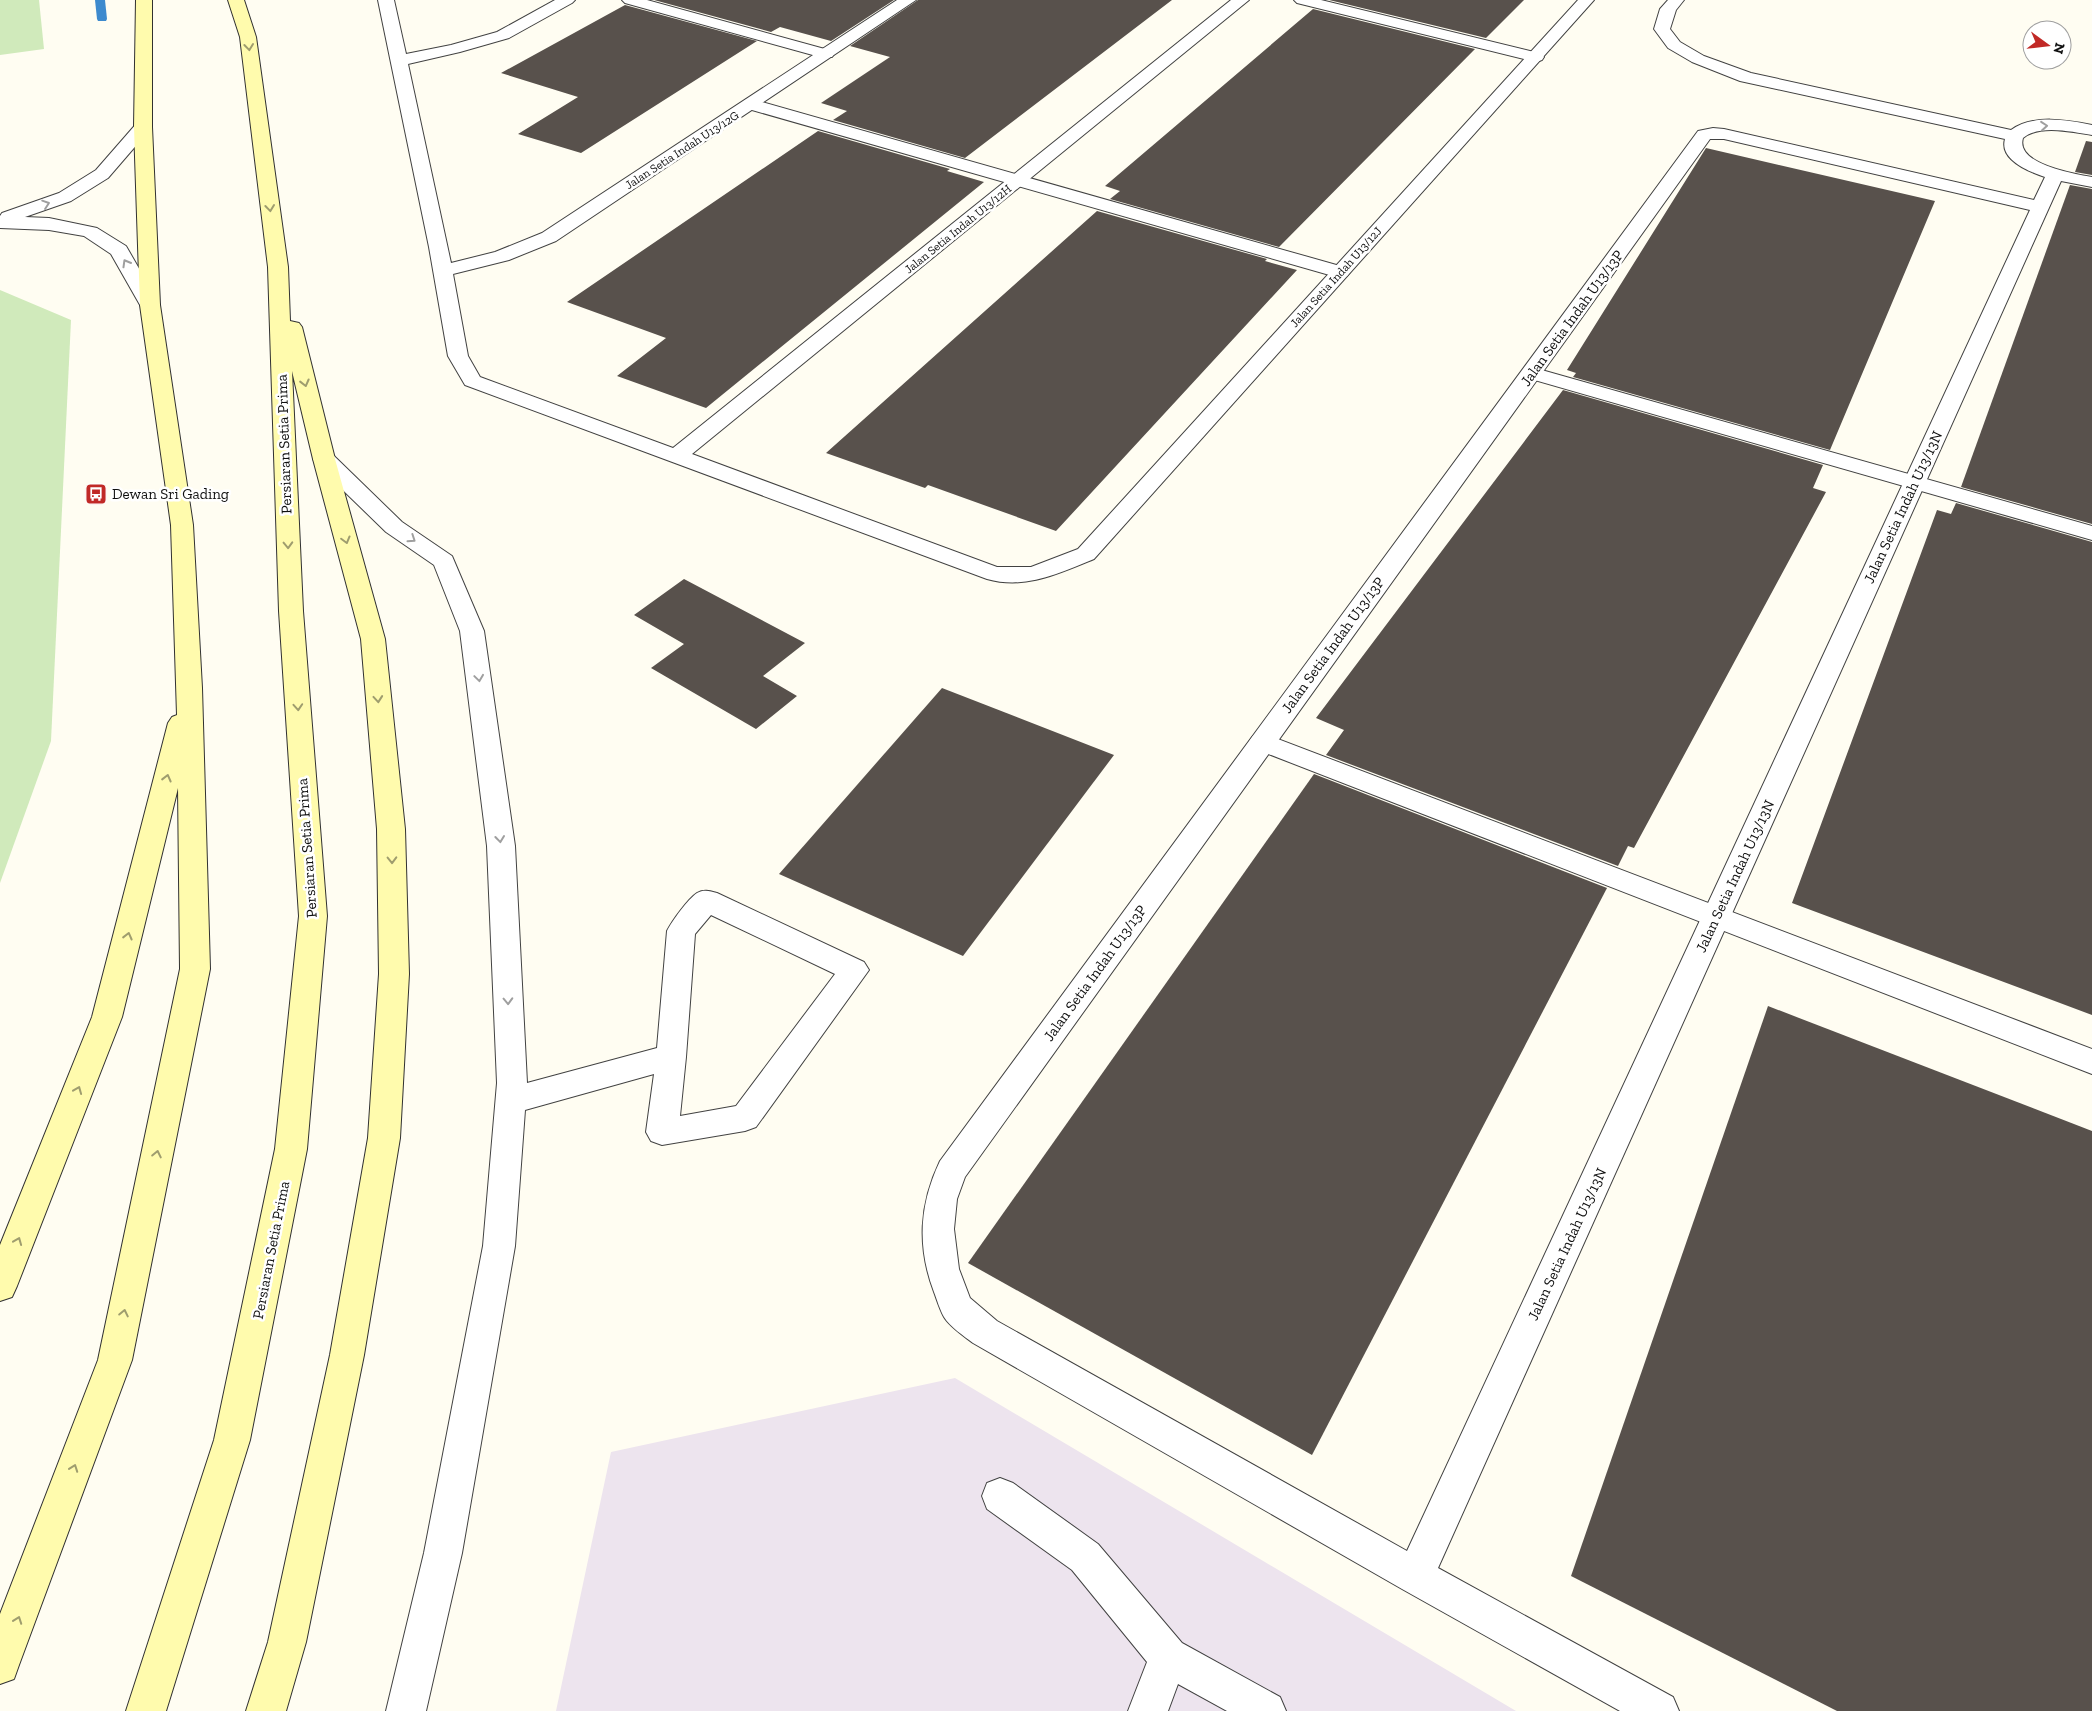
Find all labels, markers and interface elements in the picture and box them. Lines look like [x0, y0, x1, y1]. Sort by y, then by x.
north arrow [2022, 20, 2072, 70]
text: N [2049, 41, 2069, 56]
one-way arrow [243, 43, 254, 51]
street label: Jalan Setia Indah U13/12G [623, 108, 741, 192]
one-way arrow [2040, 121, 2048, 132]
street label: Jalan Setia Indah U13/12H [902, 182, 1014, 276]
one-way arrow [41, 200, 50, 210]
one-way arrow [264, 204, 275, 212]
street label: Jalan Setia Indah U13/12J [1287, 224, 1385, 330]
street label: Jalan Setia Indah U13/13P [1517, 246, 1628, 389]
one-way arrow [122, 259, 132, 268]
street label: Persiaran Setia Prima [273, 374, 295, 514]
one-way arrow [299, 378, 310, 387]
street label: Jalan Setia Indah U13/13N [1860, 428, 1946, 586]
bus stop icon: Dewan Sri Gading [84, 482, 108, 506]
place label: Dewan Sri Gading [112, 485, 229, 503]
one-way arrow [406, 533, 415, 542]
one-way arrow [340, 535, 351, 544]
one-way arrow [283, 542, 293, 549]
street label: Jalan Setia Indah U13/13P [1278, 573, 1389, 716]
one-way arrow [473, 674, 484, 682]
one-way arrow [373, 695, 384, 703]
one-way arrow [292, 703, 303, 711]
one-way arrow [161, 774, 172, 783]
street label: Persiaran Setia Prima [293, 778, 321, 918]
street label: Jalan Setia Indah U13/13N [1692, 797, 1778, 955]
one-way arrow [494, 835, 505, 843]
one-way arrow [386, 857, 397, 865]
street label: Jalan Setia Indah U13/13P [1040, 901, 1151, 1044]
one-way arrow [122, 931, 133, 940]
one-way arrow [503, 998, 514, 1006]
one-way arrow [72, 1086, 82, 1095]
one-way arrow [151, 1150, 162, 1159]
street label: Jalan Setia Indah U13/13N [1524, 1165, 1610, 1323]
street label: Persiaran Setia Prima [249, 1180, 293, 1320]
one-way arrow [12, 1237, 22, 1246]
one-way arrow [119, 1309, 129, 1318]
one-way arrow [68, 1464, 78, 1472]
one-way arrow [11, 1616, 22, 1625]

